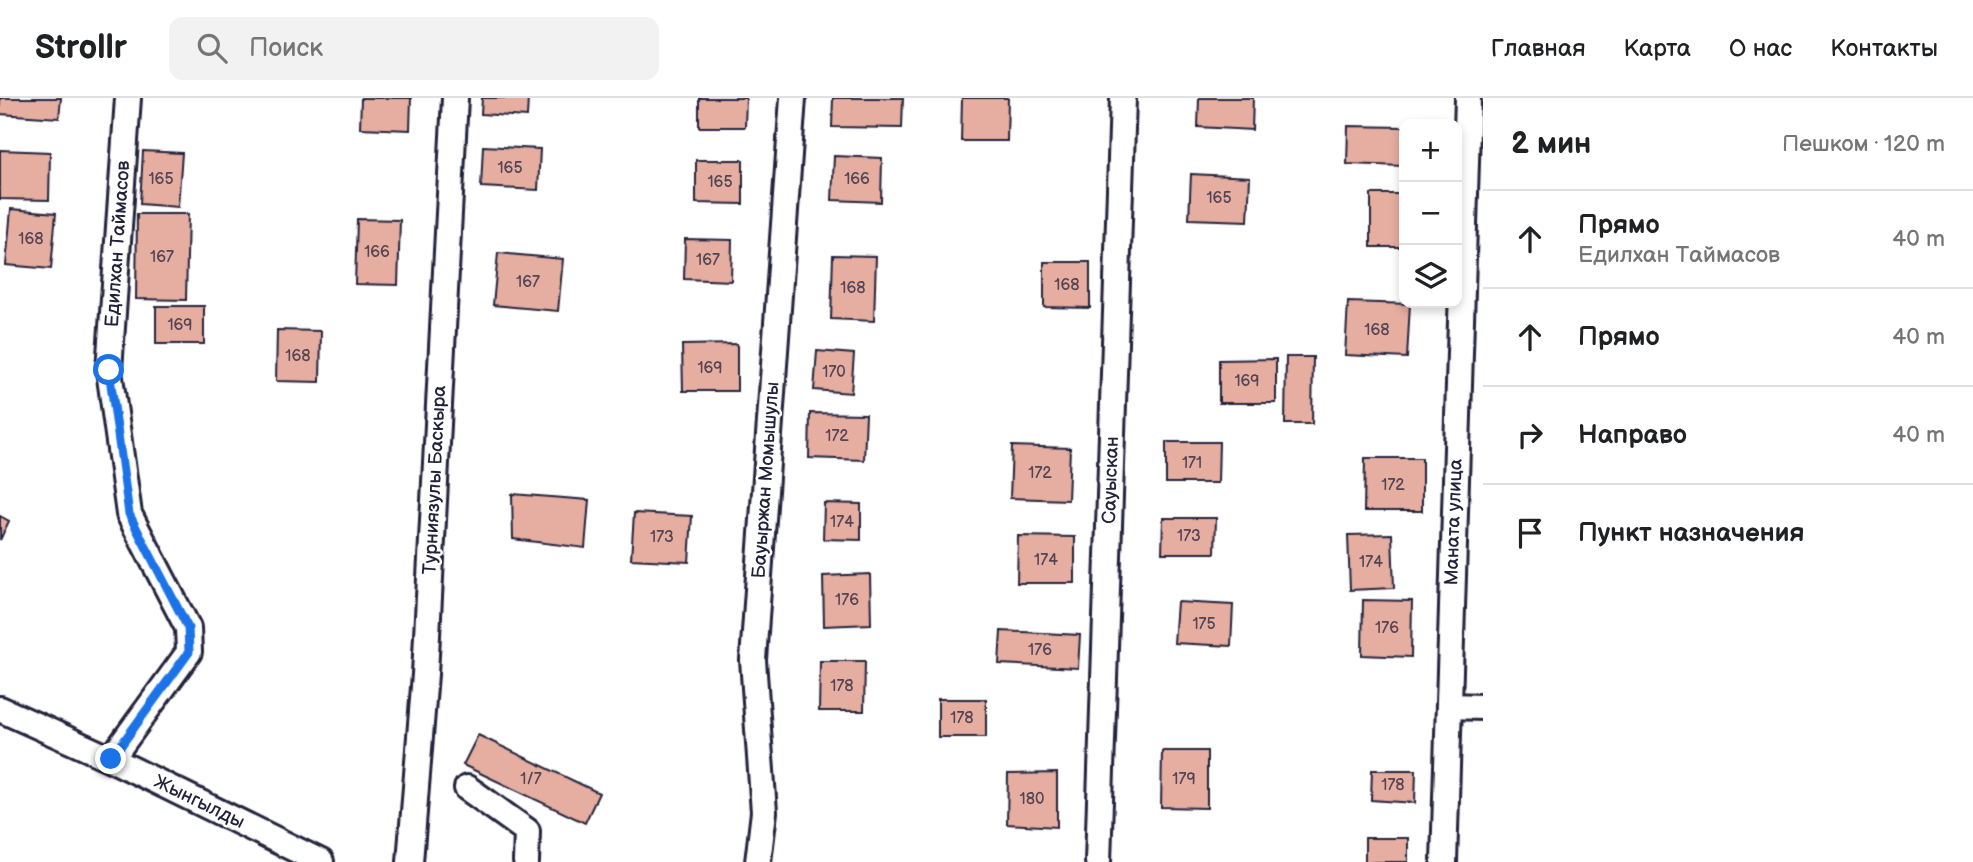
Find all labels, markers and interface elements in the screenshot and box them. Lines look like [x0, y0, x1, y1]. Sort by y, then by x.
search box [169, 17, 659, 80]
text: Strollr [35, 28, 127, 68]
icon: search [193, 29, 231, 67]
text: Поиск [249, 33, 323, 64]
text: Главная [1491, 34, 1585, 63]
text: Карта [1623, 34, 1691, 63]
text: О нас [1729, 34, 1792, 63]
text: Контакты [1830, 34, 1938, 63]
map controls [1399, 119, 1462, 308]
button: + [1399, 119, 1462, 182]
text: 2 мин [1511, 126, 1591, 162]
text: Пешком · 120 m [1782, 130, 1945, 158]
house number: 165 [497, 159, 523, 178]
street label: Едилхан Таймасов [101, 160, 135, 328]
house number: 165 [148, 170, 174, 189]
house number: 166 [844, 170, 870, 189]
house number: 165 [707, 173, 733, 192]
button: − [1399, 182, 1462, 245]
house number: 165 [1206, 189, 1232, 208]
text: Прямо [1578, 210, 1660, 241]
icon: ahead [1511, 220, 1549, 258]
text: 40 m [1892, 225, 1945, 253]
house number: 168 [18, 230, 44, 249]
text: Едилхан Таймасов [1578, 241, 1780, 269]
house number: 166 [364, 243, 390, 262]
button: layers [1399, 245, 1462, 308]
house number: 167 [150, 248, 174, 267]
house number: 167 [696, 251, 720, 270]
house number: 167 [516, 273, 540, 292]
house number: 168 [1054, 276, 1080, 295]
house number: 168 [840, 279, 866, 298]
house number: 169 [167, 316, 193, 335]
icon: ahead [1511, 318, 1549, 356]
house number: 168 [1364, 321, 1390, 340]
text: Прямо [1578, 322, 1660, 353]
text: 40 m [1892, 323, 1945, 351]
house number: 168 [285, 347, 311, 366]
route start [93, 354, 124, 385]
house number: 169 [697, 359, 723, 378]
house number: 170 [822, 363, 846, 382]
house number: 169 [1234, 372, 1260, 391]
street label: Бауыржан Момышулы [748, 381, 784, 579]
street label: Турниязулы Баскыра [419, 385, 451, 575]
icon: right [1511, 416, 1549, 454]
text: Направо [1578, 420, 1687, 451]
text: 40 m [1892, 421, 1945, 449]
house number: 172 [825, 427, 849, 446]
street label: Сауыскан [1098, 436, 1124, 524]
house number: 171 [1182, 454, 1202, 473]
street label: Маната улица [1440, 458, 1468, 586]
house number: 172 [1028, 464, 1052, 483]
house number: 172 [1381, 476, 1405, 495]
house number: 174 [830, 513, 854, 532]
icon: arrive [1511, 514, 1549, 552]
text: Пункт назначения [1578, 518, 1804, 549]
house number: 173 [1177, 527, 1201, 546]
house number: 173 [650, 528, 674, 547]
house number: 174 [1034, 551, 1058, 570]
house number: 174 [1359, 553, 1383, 572]
house number: 176 [835, 591, 859, 610]
house number: 175 [1192, 615, 1216, 634]
house number: 176 [1375, 619, 1399, 638]
house number: 176 [1028, 641, 1052, 660]
house number: 178 [830, 677, 854, 696]
house number: 178 [950, 709, 974, 728]
route end [95, 743, 126, 774]
street label: Жынгылды [150, 770, 248, 834]
house number: 1/7 [520, 770, 542, 789]
house number: 179 [1172, 770, 1196, 789]
house number: 178 [1381, 776, 1405, 795]
house number: 180 [1020, 790, 1044, 809]

